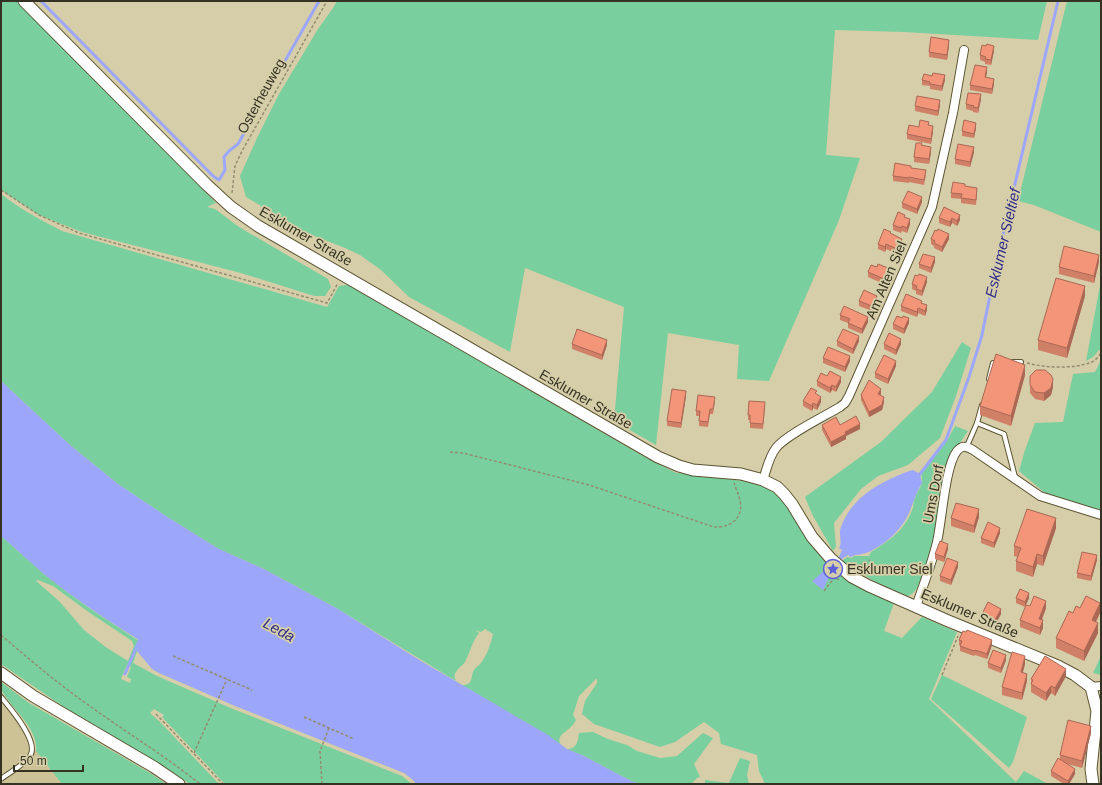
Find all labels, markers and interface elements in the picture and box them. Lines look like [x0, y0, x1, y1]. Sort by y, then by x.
street label: Osterheuweg [234, 56, 288, 136]
water label: Esklumer Sieltief [982, 185, 1024, 299]
street label: Esklumer Straße [257, 203, 355, 269]
street label: Am Alten Siel [862, 239, 910, 321]
street label: Esklumer Straße [537, 366, 635, 432]
street label: Ums Dorf [920, 463, 947, 525]
place icon: Esklumer Siel [822, 558, 844, 580]
place label: Esklumer Siel [847, 561, 933, 577]
street label: Esklumer Straße [919, 585, 1021, 641]
water label: Leda [261, 614, 298, 645]
scale bar [14, 747, 83, 773]
text: 50 m [20, 754, 47, 768]

